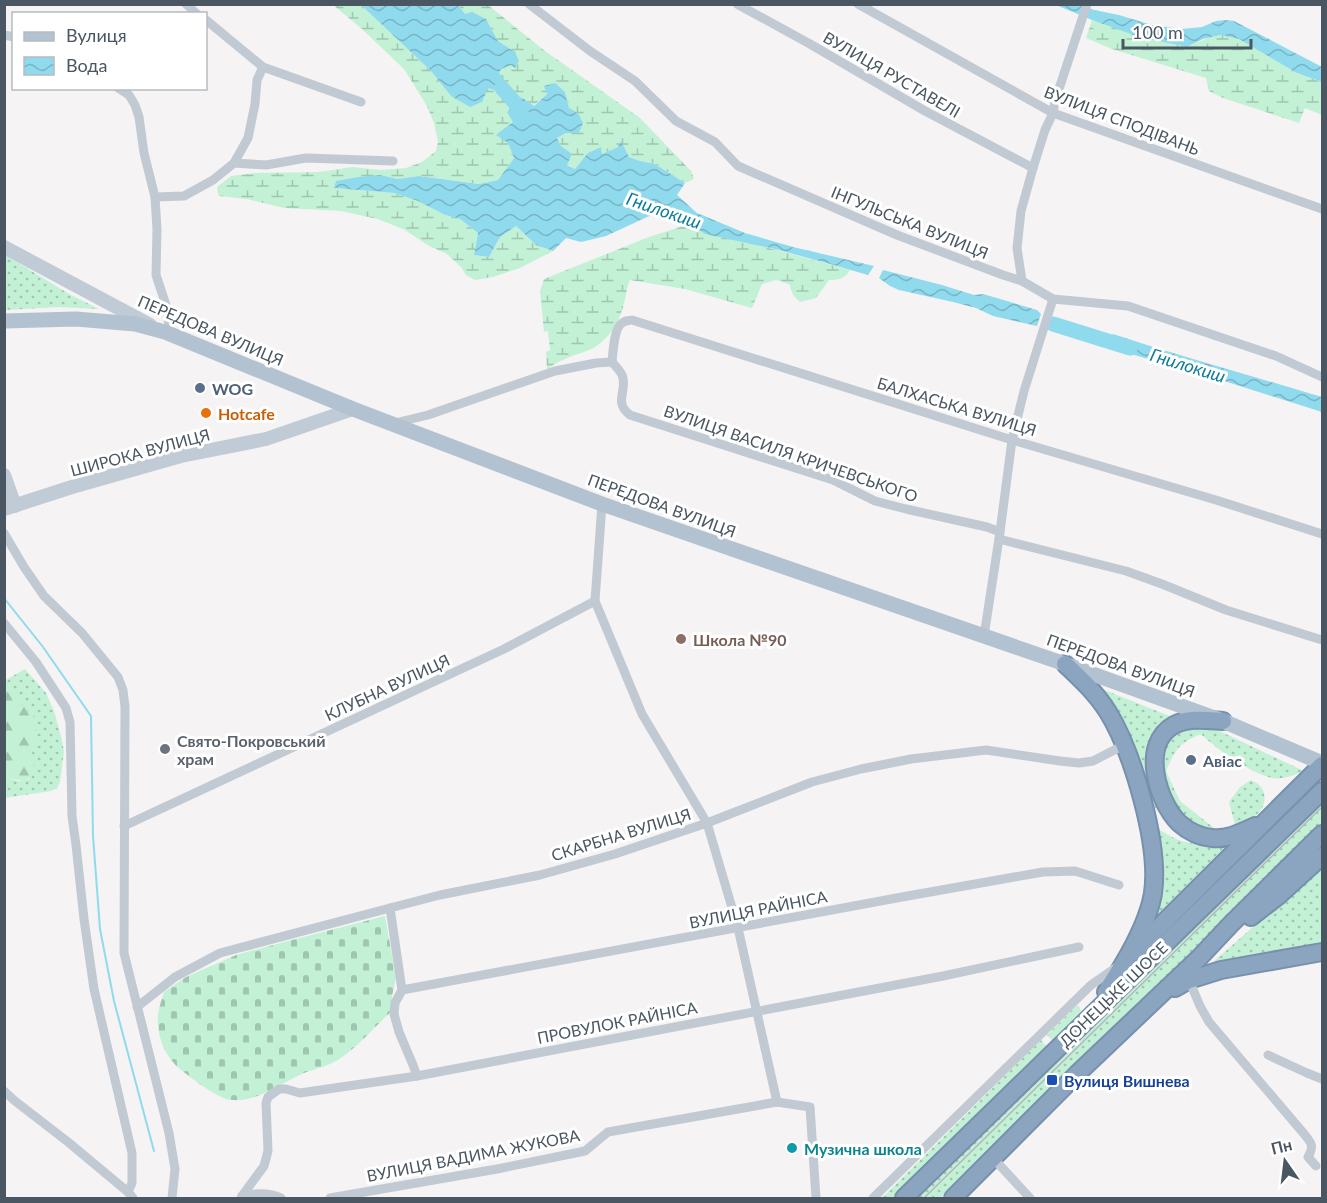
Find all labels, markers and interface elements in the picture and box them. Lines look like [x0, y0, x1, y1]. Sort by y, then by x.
legend [12, 12, 207, 90]
scale bar [1123, 12, 1250, 50]
text: 100 m [1132, 21, 1183, 43]
text: Вулиця [66, 24, 127, 46]
street label: ВУЛИЦЯ РУСТАВЕЛІ [820, 27, 964, 121]
text: Вода [66, 54, 107, 76]
street label: ВУЛИЦЯ СПОДІВАНЬ [1042, 82, 1203, 159]
street label: ІНГУЛЬСЬКА ВУЛИЦЯ [829, 182, 991, 262]
water label: Гнилокиш [624, 187, 704, 233]
street label: ПЕРЕДОВА ВУЛИЦЯ [135, 291, 287, 369]
water label: Гнилокиш [1148, 343, 1228, 387]
street label: БАЛХАСЬКА ВУЛИЦЯ [875, 373, 1039, 439]
place label: WOG [212, 379, 253, 398]
marker: WOG [193, 381, 207, 395]
street label: ВУЛИЦЯ ВАСИЛЯ КРИЧЕВСЬКОГО [662, 401, 921, 506]
place label: Hotcafe [218, 404, 275, 423]
marker: Hotcafe [199, 406, 213, 420]
street label: ШИРОКА ВУЛИЦЯ [68, 424, 212, 480]
street label: ПЕРЕДОВА ВУЛИЦЯ [585, 469, 739, 541]
street label: ПЕРЕДОВА ВУЛИЦЯ [1044, 629, 1198, 701]
place label: Школа №90 [693, 630, 787, 649]
marker: Школа №90 [674, 632, 688, 646]
street label: КЛУБНА ВУЛИЦЯ [322, 650, 452, 724]
place label: Свято-Покровський храм [177, 731, 325, 768]
marker: Свято-Покровський храм [158, 742, 172, 756]
place label: Авіас [1202, 751, 1242, 770]
marker: Авіас [1184, 753, 1198, 767]
street label: СКАРБНА ВУЛИЦЯ [549, 804, 693, 864]
street label: ВУЛИЦЯ РАЙНІСА [687, 886, 829, 932]
street label: ДОНЕЦЬКЕ ШОСЕ [1055, 938, 1171, 1050]
street label: ПРОВУЛОК РАЙНІСА [535, 997, 699, 1047]
place label: Вулиця Вишнева [1064, 1071, 1190, 1090]
marker: Вулиця Вишнева [1045, 1073, 1059, 1087]
street label: ВУЛИЦЯ ВАДИМА ЖУКОВА [365, 1125, 581, 1185]
north arrow [1255, 1131, 1315, 1191]
text: Пн [1269, 1134, 1294, 1158]
place label: Музична школа [804, 1139, 922, 1158]
marker: Музична школа [785, 1141, 799, 1155]

